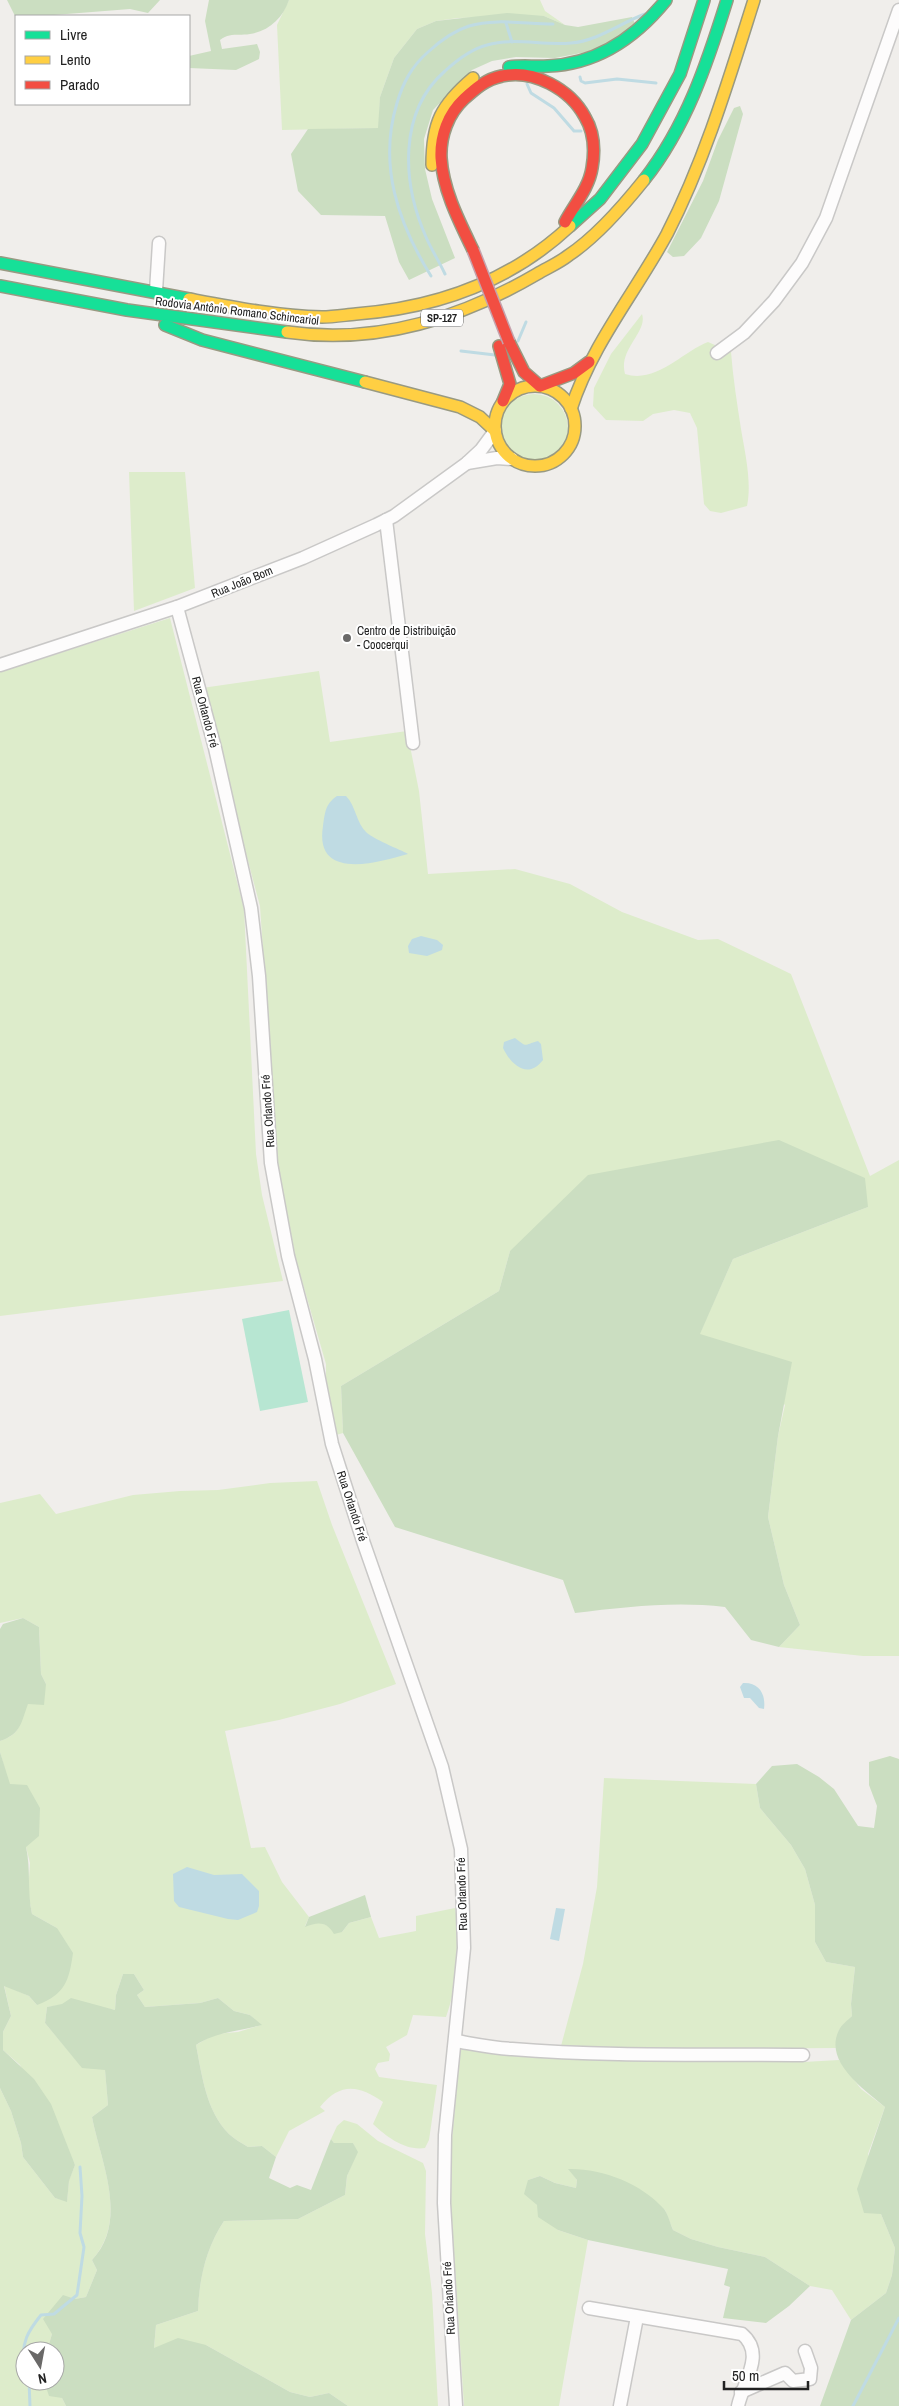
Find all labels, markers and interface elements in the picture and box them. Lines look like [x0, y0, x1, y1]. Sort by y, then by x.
legend [15, 15, 190, 105]
text: Livre [60, 24, 88, 45]
text: Lento [60, 49, 91, 70]
text: Parado [60, 74, 100, 95]
street label: Rodovia Antônio Romano Schincariol [154, 293, 320, 329]
road number: SP-127 [421, 310, 463, 326]
street label: Rua João Bom [209, 562, 275, 602]
place label: Centro de Distribuição - Coocerqui [357, 623, 456, 653]
marker: Centro de Distribuição - Coocerqui [341, 632, 353, 644]
street label: Rua Orlando Fré [188, 675, 222, 749]
street label: Rua Orlando Fré [257, 1074, 279, 1148]
street label: Rua Orlando Fré [333, 1469, 371, 1543]
street label: Rua Orlando Fré [453, 1857, 471, 1931]
street label: Rua Orlando Fré [439, 2261, 459, 2335]
north arrow [15, 2341, 65, 2391]
scale bar [724, 2358, 808, 2390]
text: 50 m [732, 2365, 759, 2386]
text: N [37, 2369, 48, 2388]

